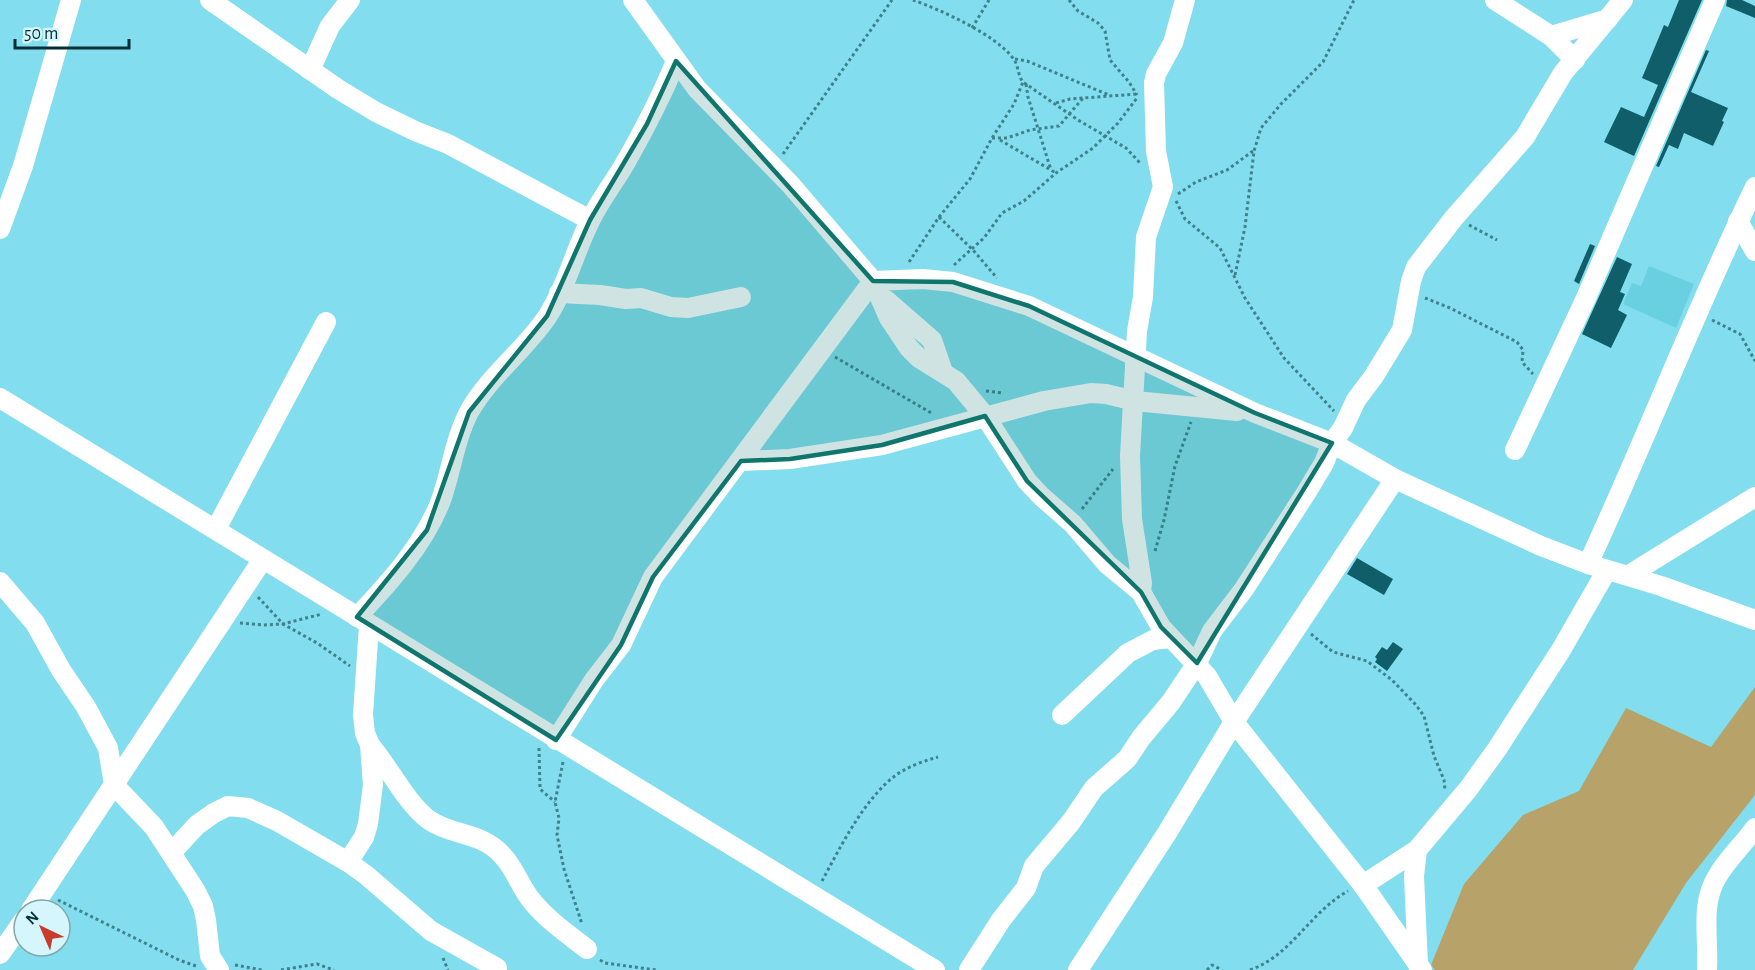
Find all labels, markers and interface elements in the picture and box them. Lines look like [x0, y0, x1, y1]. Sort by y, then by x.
scale bar [15, 12, 129, 50]
text: 50 m [24, 25, 58, 43]
north arrow [12, 898, 72, 958]
text: N [23, 908, 42, 928]

